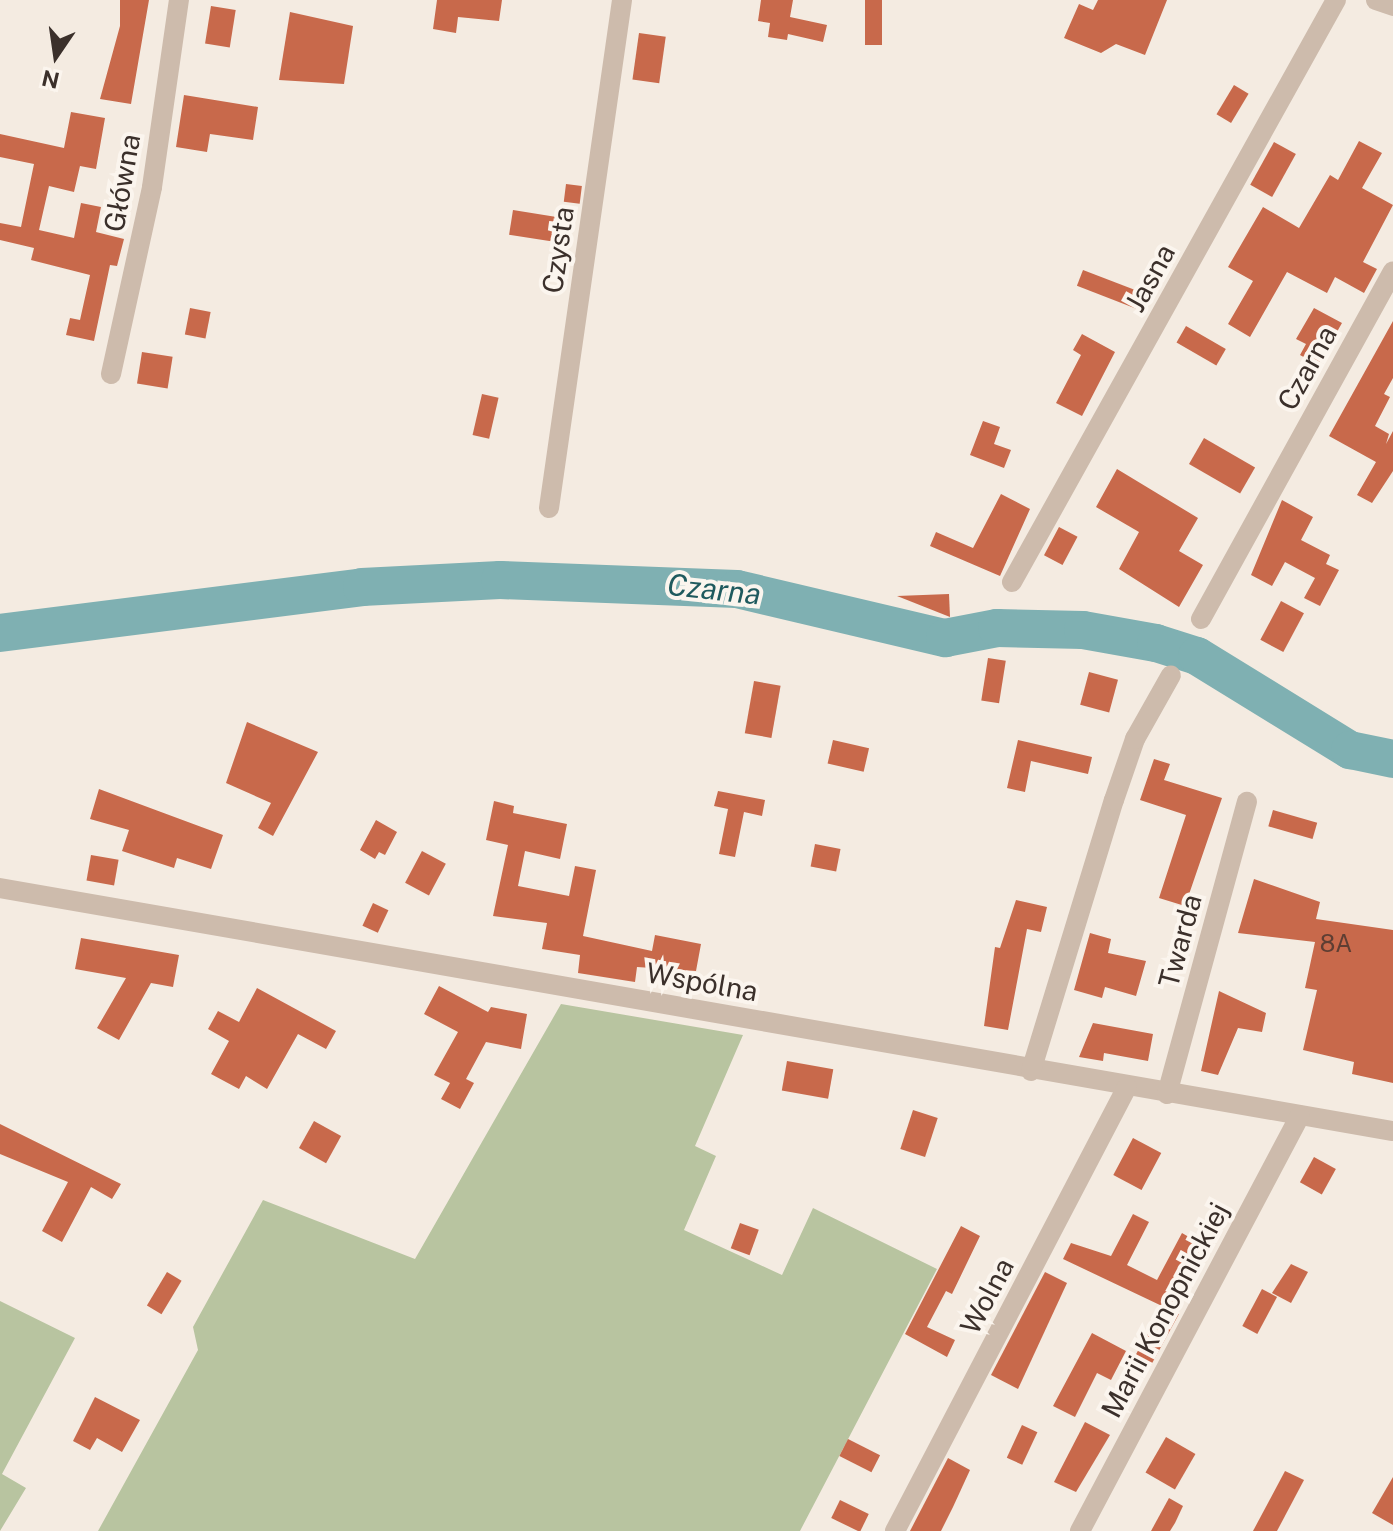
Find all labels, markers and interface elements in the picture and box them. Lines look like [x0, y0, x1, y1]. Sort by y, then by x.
north arrow [16, 16, 96, 96]
text: N [39, 65, 62, 94]
street label: Główna [97, 131, 147, 235]
street label: Czysta [535, 204, 581, 296]
street label: Jasna [1118, 238, 1182, 318]
street label: Czarna [1270, 320, 1344, 416]
water label: Czarna [665, 566, 763, 612]
street label: Twarda [1151, 891, 1209, 991]
house number: 8A [1320, 930, 1352, 958]
street label: Wspólna [644, 956, 760, 1008]
street label: Marii Konopnickiej [1094, 1197, 1236, 1423]
street label: Wolna [953, 1252, 1021, 1340]

